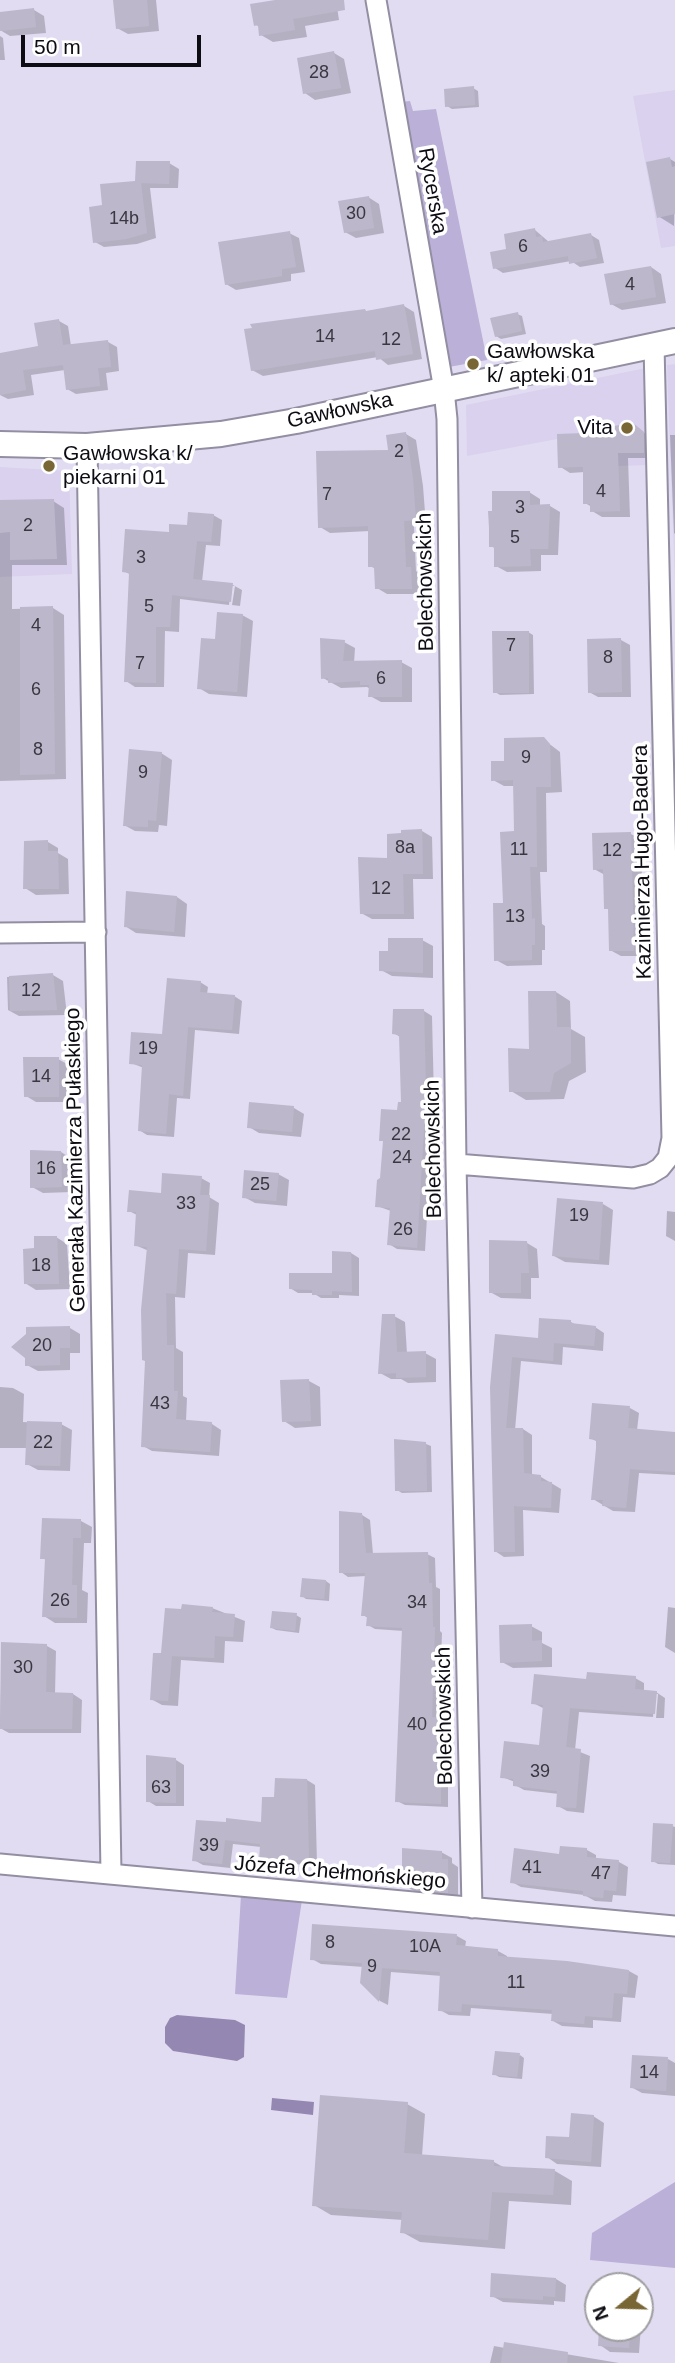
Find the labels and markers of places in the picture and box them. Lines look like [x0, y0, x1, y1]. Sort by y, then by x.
place label: Gawłowska k/ apteki 01 [487, 339, 594, 389]
marker: Gawłowska k/ apteki 01 [465, 356, 481, 372]
place label: Vita [577, 415, 613, 441]
marker: Vita [619, 420, 635, 436]
place label: Gawłowska k/ piekarni 01 [63, 441, 193, 491]
marker: Gawłowska k/ piekarni 01 [41, 458, 57, 474]

